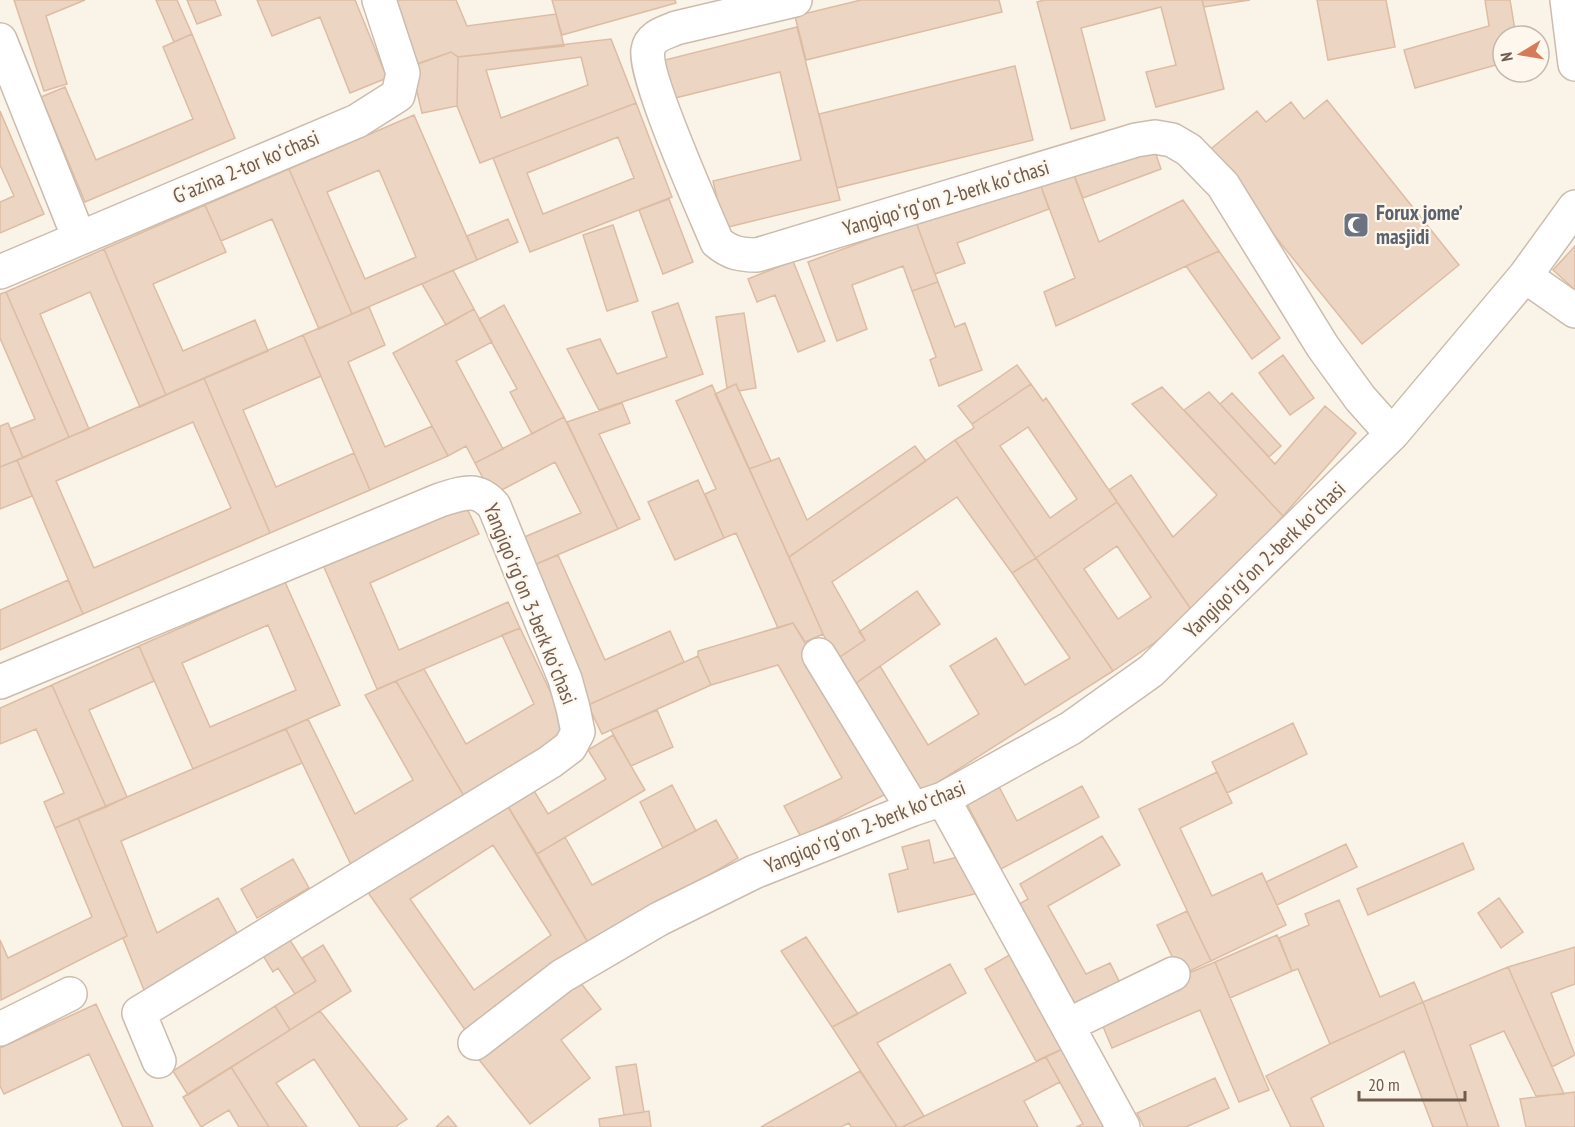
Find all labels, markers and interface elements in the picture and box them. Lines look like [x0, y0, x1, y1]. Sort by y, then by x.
north arrow [1491, 24, 1551, 84]
text: N [1496, 51, 1517, 63]
street label: Gʻazina 2-tor koʻchasi [169, 124, 323, 210]
street label: Yangiqoʻrgʻon 2-berk koʻchasi [839, 153, 1052, 242]
place label: Forux jome’ masjidi [1376, 199, 1463, 250]
mosque icon: Forux jome’ masjidi [1341, 210, 1371, 240]
street label: Yangiqoʻrgʻon 2-berk koʻchasi [1178, 476, 1351, 644]
street label: Yangiqoʻrgʻon 3-berk koʻchasi [478, 499, 583, 708]
street label: Yangiqoʻrgʻon 2-berk koʻchasi [760, 774, 969, 879]
scale bar [1359, 1064, 1466, 1102]
text: 20 m [1368, 1073, 1400, 1096]

